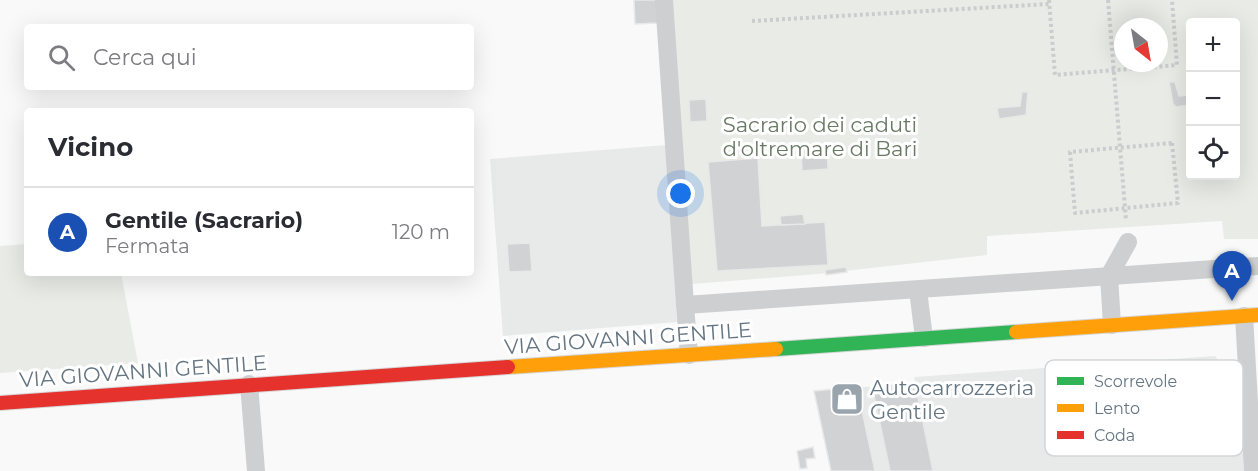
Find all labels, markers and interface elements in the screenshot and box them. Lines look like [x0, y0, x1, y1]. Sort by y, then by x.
north arrow [1114, 18, 1168, 72]
map controls [1186, 18, 1240, 180]
button: + [1186, 18, 1240, 72]
search box [24, 24, 474, 90]
icon: search [45, 41, 78, 74]
text: Cerca qui [93, 44, 197, 71]
button: − [1186, 72, 1240, 126]
park label: Sacrario dei caduti d'oltremare di Bari [723, 112, 917, 161]
button: locate [1186, 126, 1240, 180]
text: Vicino [48, 131, 133, 163]
your location [666, 179, 695, 208]
text: Gentile (Sacrario) [105, 207, 303, 234]
text: A [60, 220, 75, 244]
text: 120 m [392, 220, 450, 244]
text: Fermata [105, 234, 190, 258]
pin: A [1212, 252, 1252, 301]
street label: VIA GIOVANNI GENTILE [503, 317, 753, 359]
street label: VIA GIOVANNI GENTILE [18, 350, 268, 392]
legend [1045, 360, 1243, 456]
text: Scorrevole [1094, 372, 1177, 391]
place label: Autocarrozzeria Gentile [870, 375, 1034, 424]
shop icon: Autocarrozzeria Gentile [829, 381, 865, 417]
text: Lento [1094, 399, 1140, 418]
text: Coda [1094, 426, 1135, 445]

